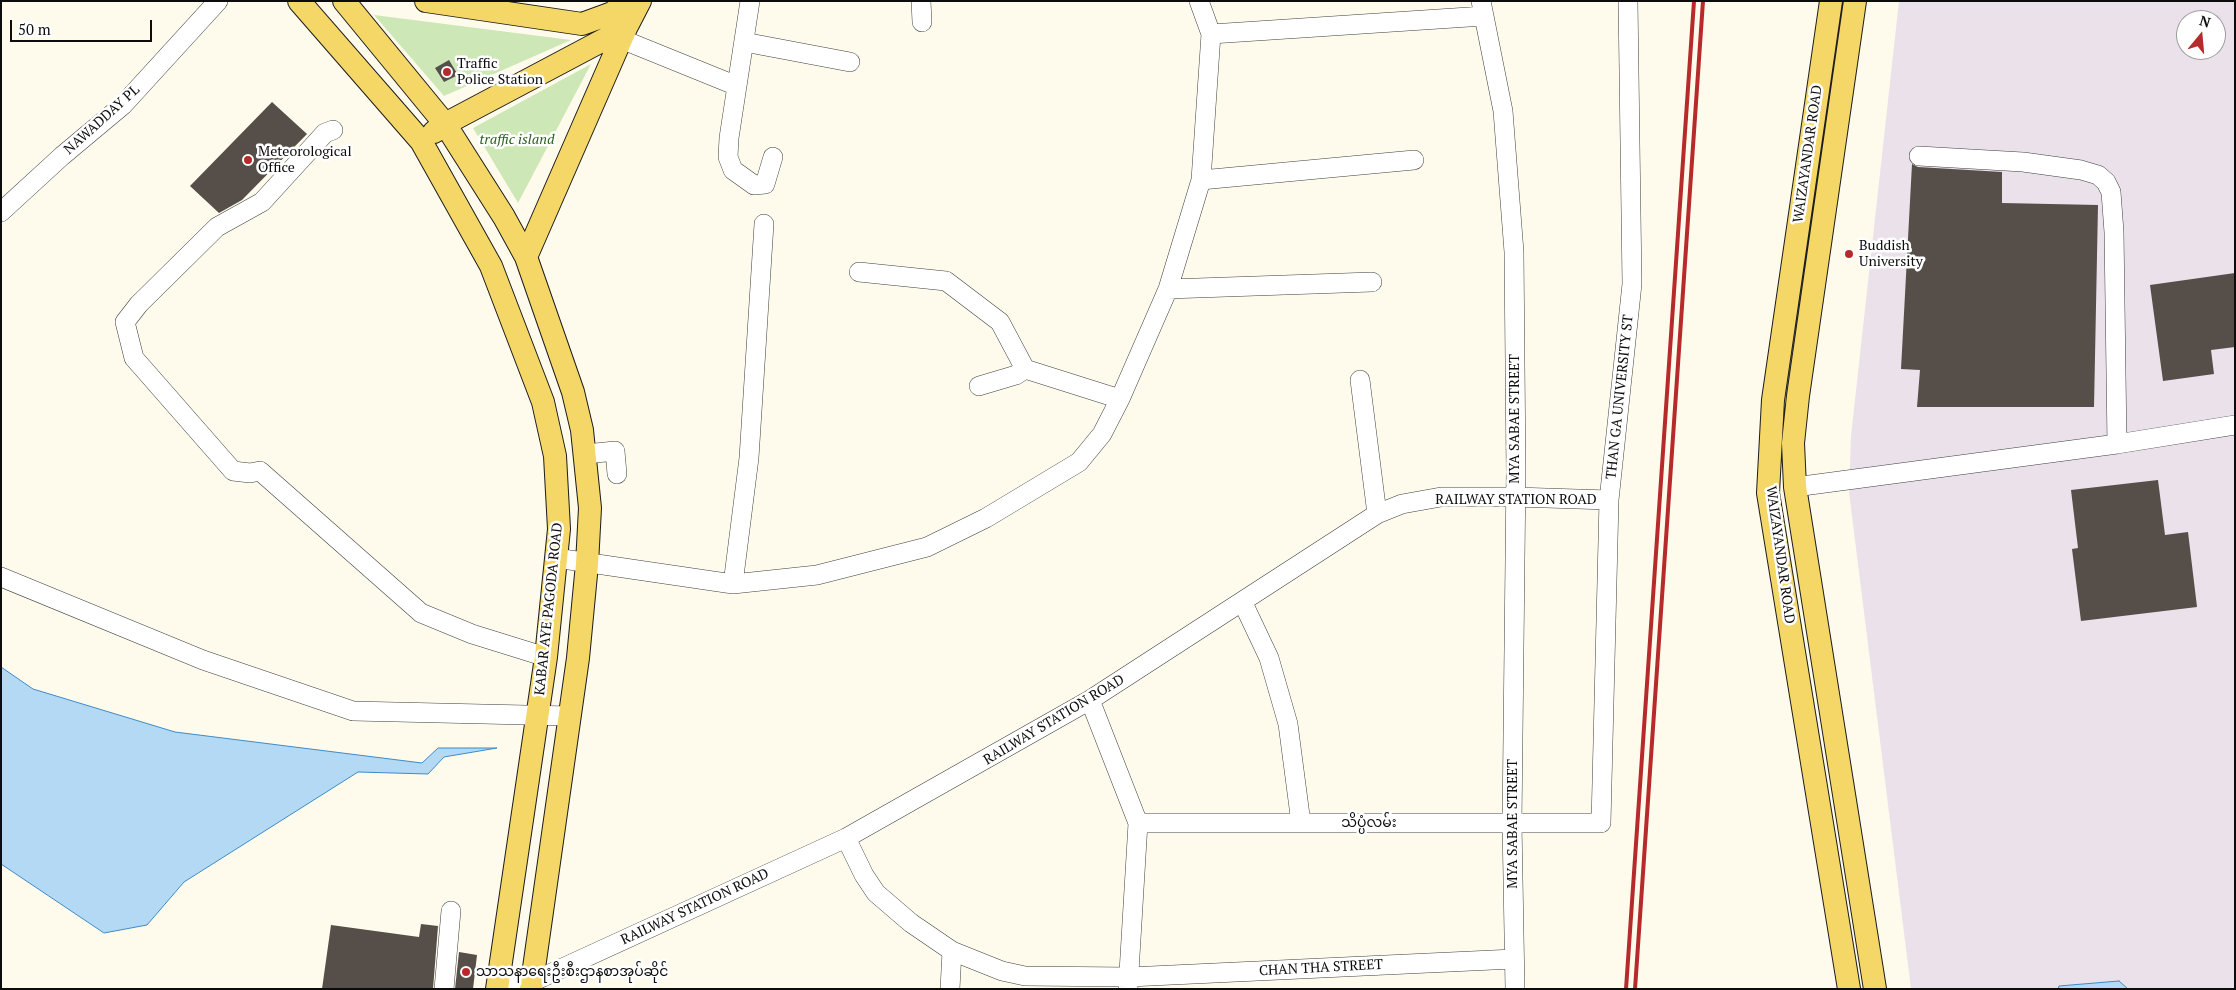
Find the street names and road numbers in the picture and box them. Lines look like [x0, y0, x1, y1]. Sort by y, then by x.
street label: NAWADDAY PL [61, 82, 143, 158]
street label: WAIZAYANDAR ROAD [1790, 84, 1826, 224]
street label: THAN GA UNIVERSITY ST [1603, 314, 1637, 480]
street label: MYA SABAE STREET [1507, 354, 1523, 484]
street label: WAIZAYANDAR ROAD [1762, 485, 1798, 625]
street label: RAILWAY STATION ROAD [1435, 492, 1597, 508]
street label: KABAR AYE PAGODA ROAD [532, 522, 566, 696]
street label: RAILWAY STATION ROAD [981, 671, 1127, 769]
street label: MYA SABAE STREET [1505, 759, 1521, 889]
street label: သိပ္ပံလမ်း [1341, 815, 1397, 831]
street label: RAILWAY STATION ROAD [618, 865, 772, 949]
street label: CHAN THA STREET [1258, 956, 1384, 980]

